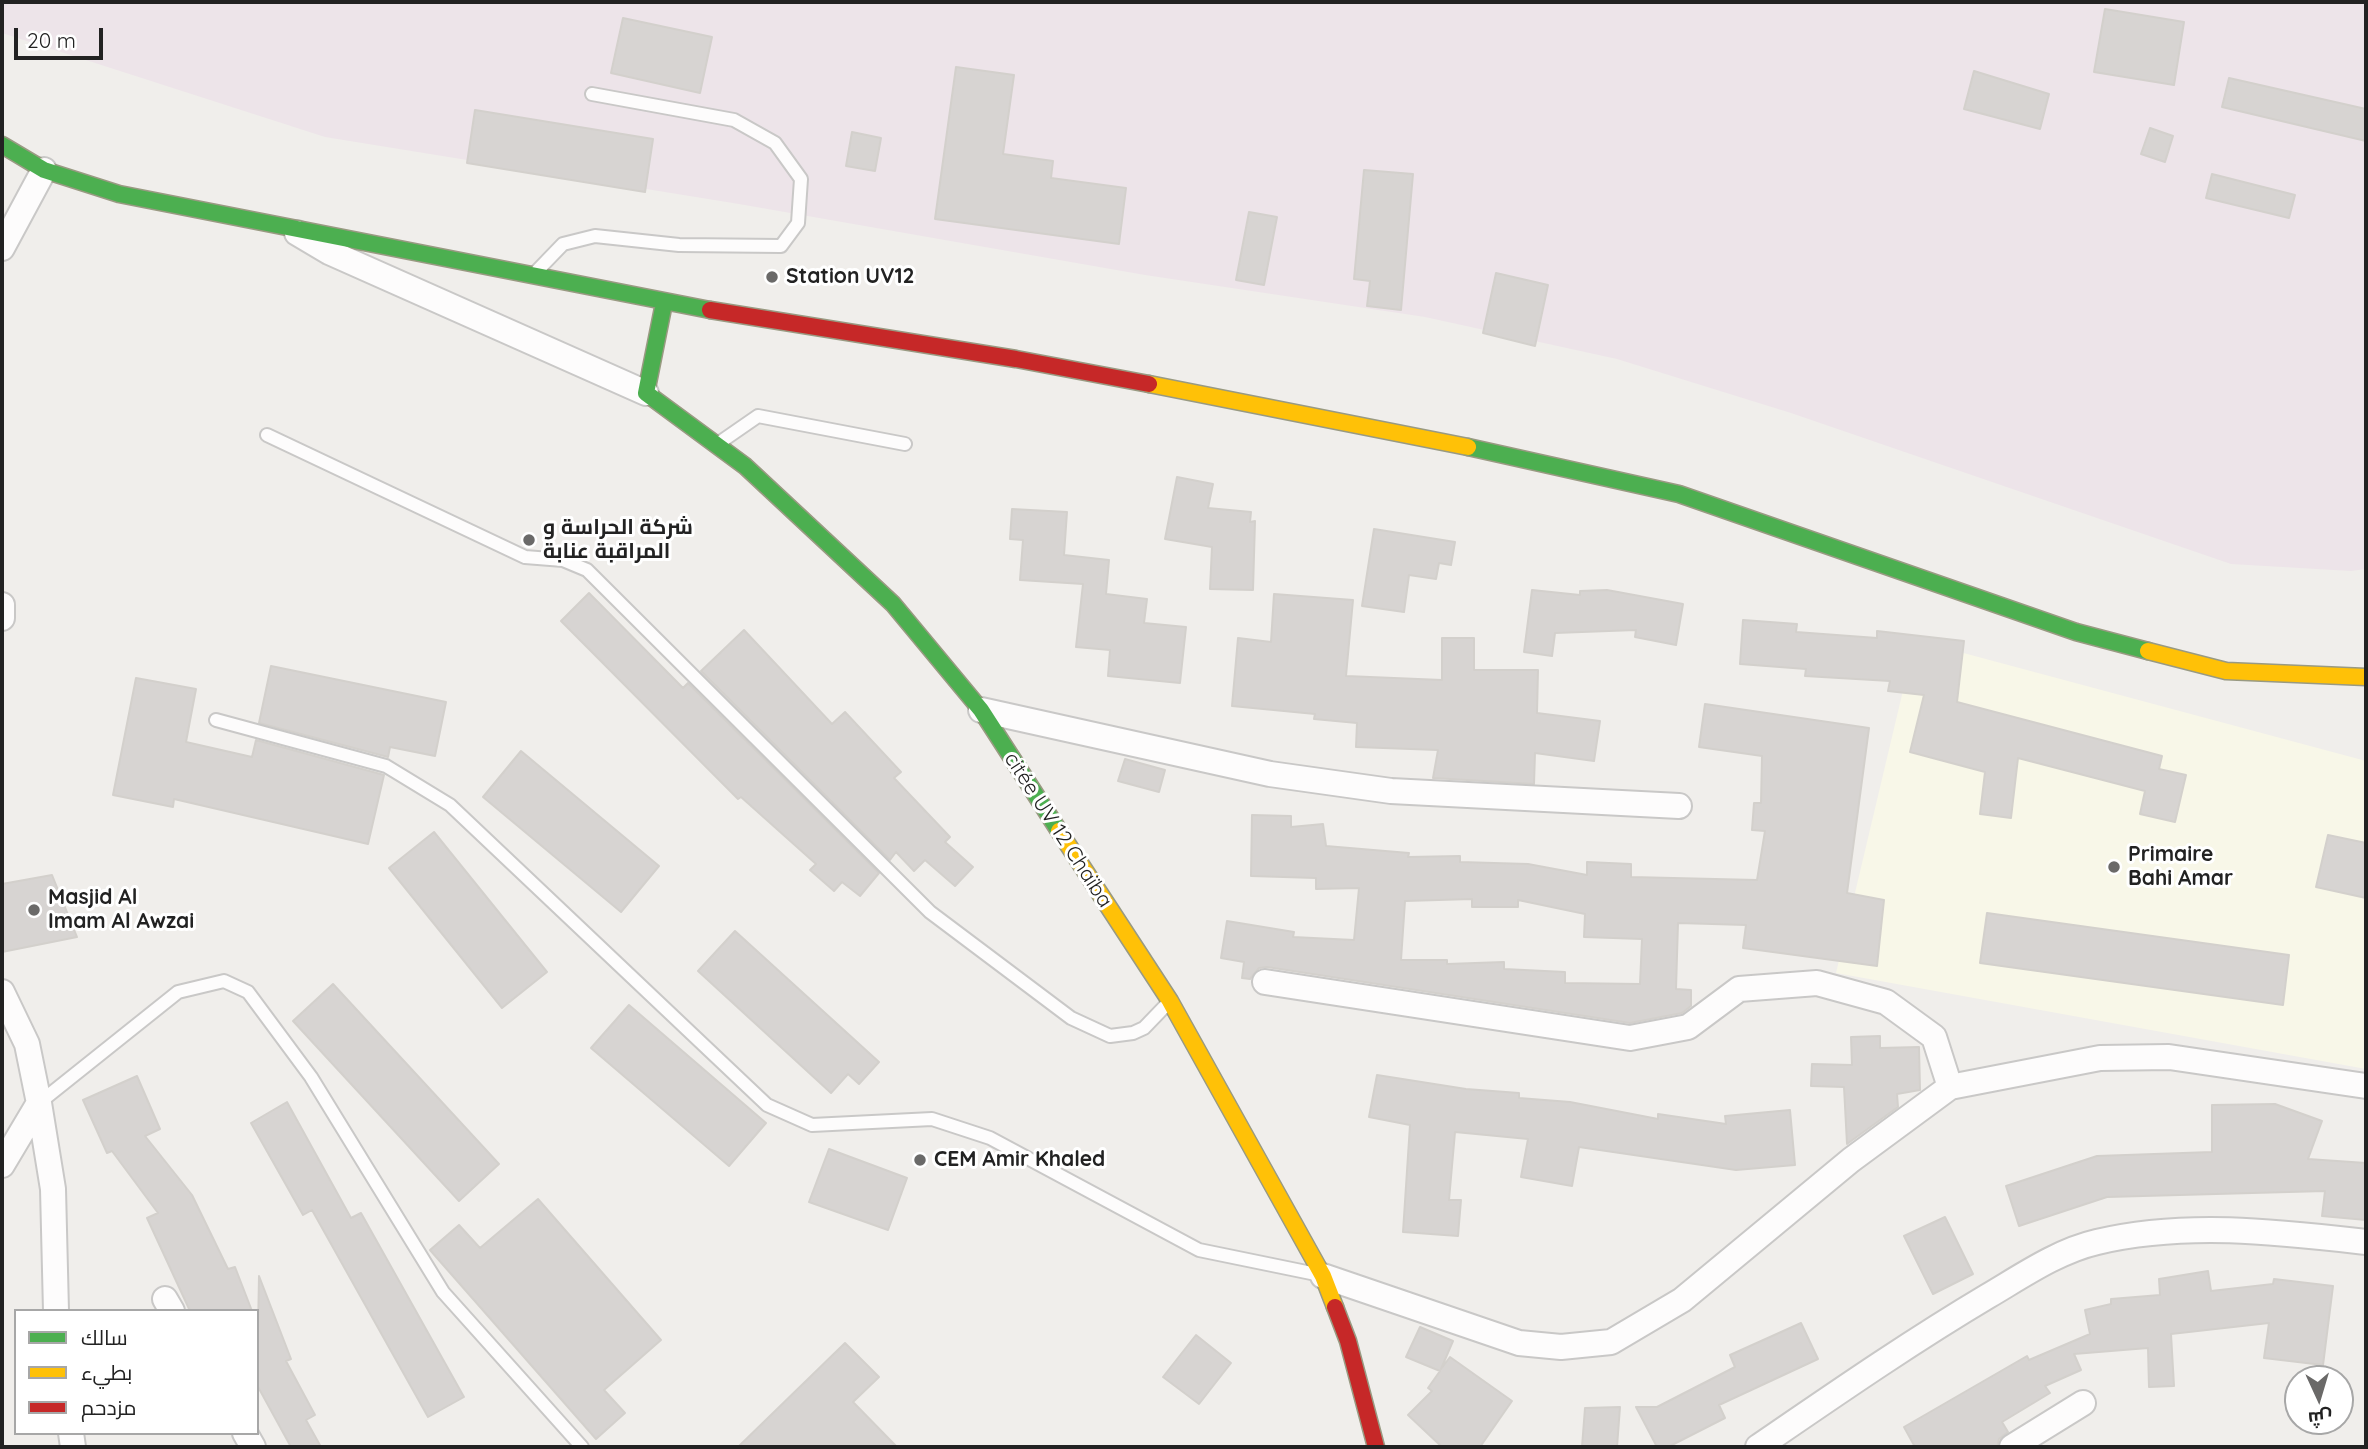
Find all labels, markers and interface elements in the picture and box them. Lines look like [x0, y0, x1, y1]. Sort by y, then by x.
scale bar [18, 14, 107, 58]
text: 20 m [27, 27, 76, 53]
place label: Station UV12 [786, 264, 915, 290]
marker: Station UV12 [764, 269, 780, 285]
place label: شركة الحراسة و المراقبة عنابة [543, 515, 693, 565]
marker: شركة الحراسة و المراقبة عنابة [521, 532, 537, 548]
street label: citée UV 12 Chaïba [998, 748, 1118, 912]
place label: Primaire Bahi Amar [2128, 842, 2233, 892]
marker: Primaire Bahi Amar [2106, 859, 2122, 875]
place label: Masjid Al Imam Al Awzai [48, 885, 194, 935]
marker: Masjid Al Imam Al Awzai [26, 902, 42, 918]
place label: CEM Amir Khaled [934, 1147, 1105, 1173]
marker: CEM Amir Khaled [912, 1152, 928, 1168]
legend [14, 1309, 259, 1435]
text: سالك [81, 1324, 128, 1350]
text: بطيء [81, 1359, 132, 1385]
north arrow [2284, 1365, 2354, 1435]
text: مزدحم [81, 1394, 136, 1420]
text: ش [2307, 1406, 2333, 1432]

